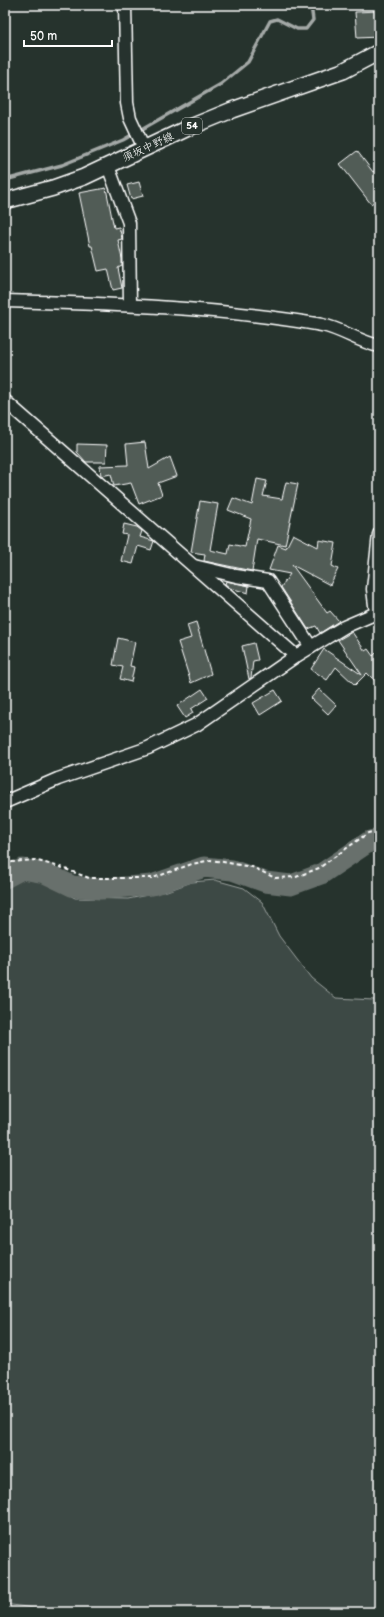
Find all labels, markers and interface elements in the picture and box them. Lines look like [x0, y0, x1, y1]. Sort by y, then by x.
scale bar [24, 22, 112, 48]
text: 50 m [30, 29, 57, 44]
road number: 54 [182, 118, 202, 134]
street label: 須坂中野線 [120, 129, 176, 165]

